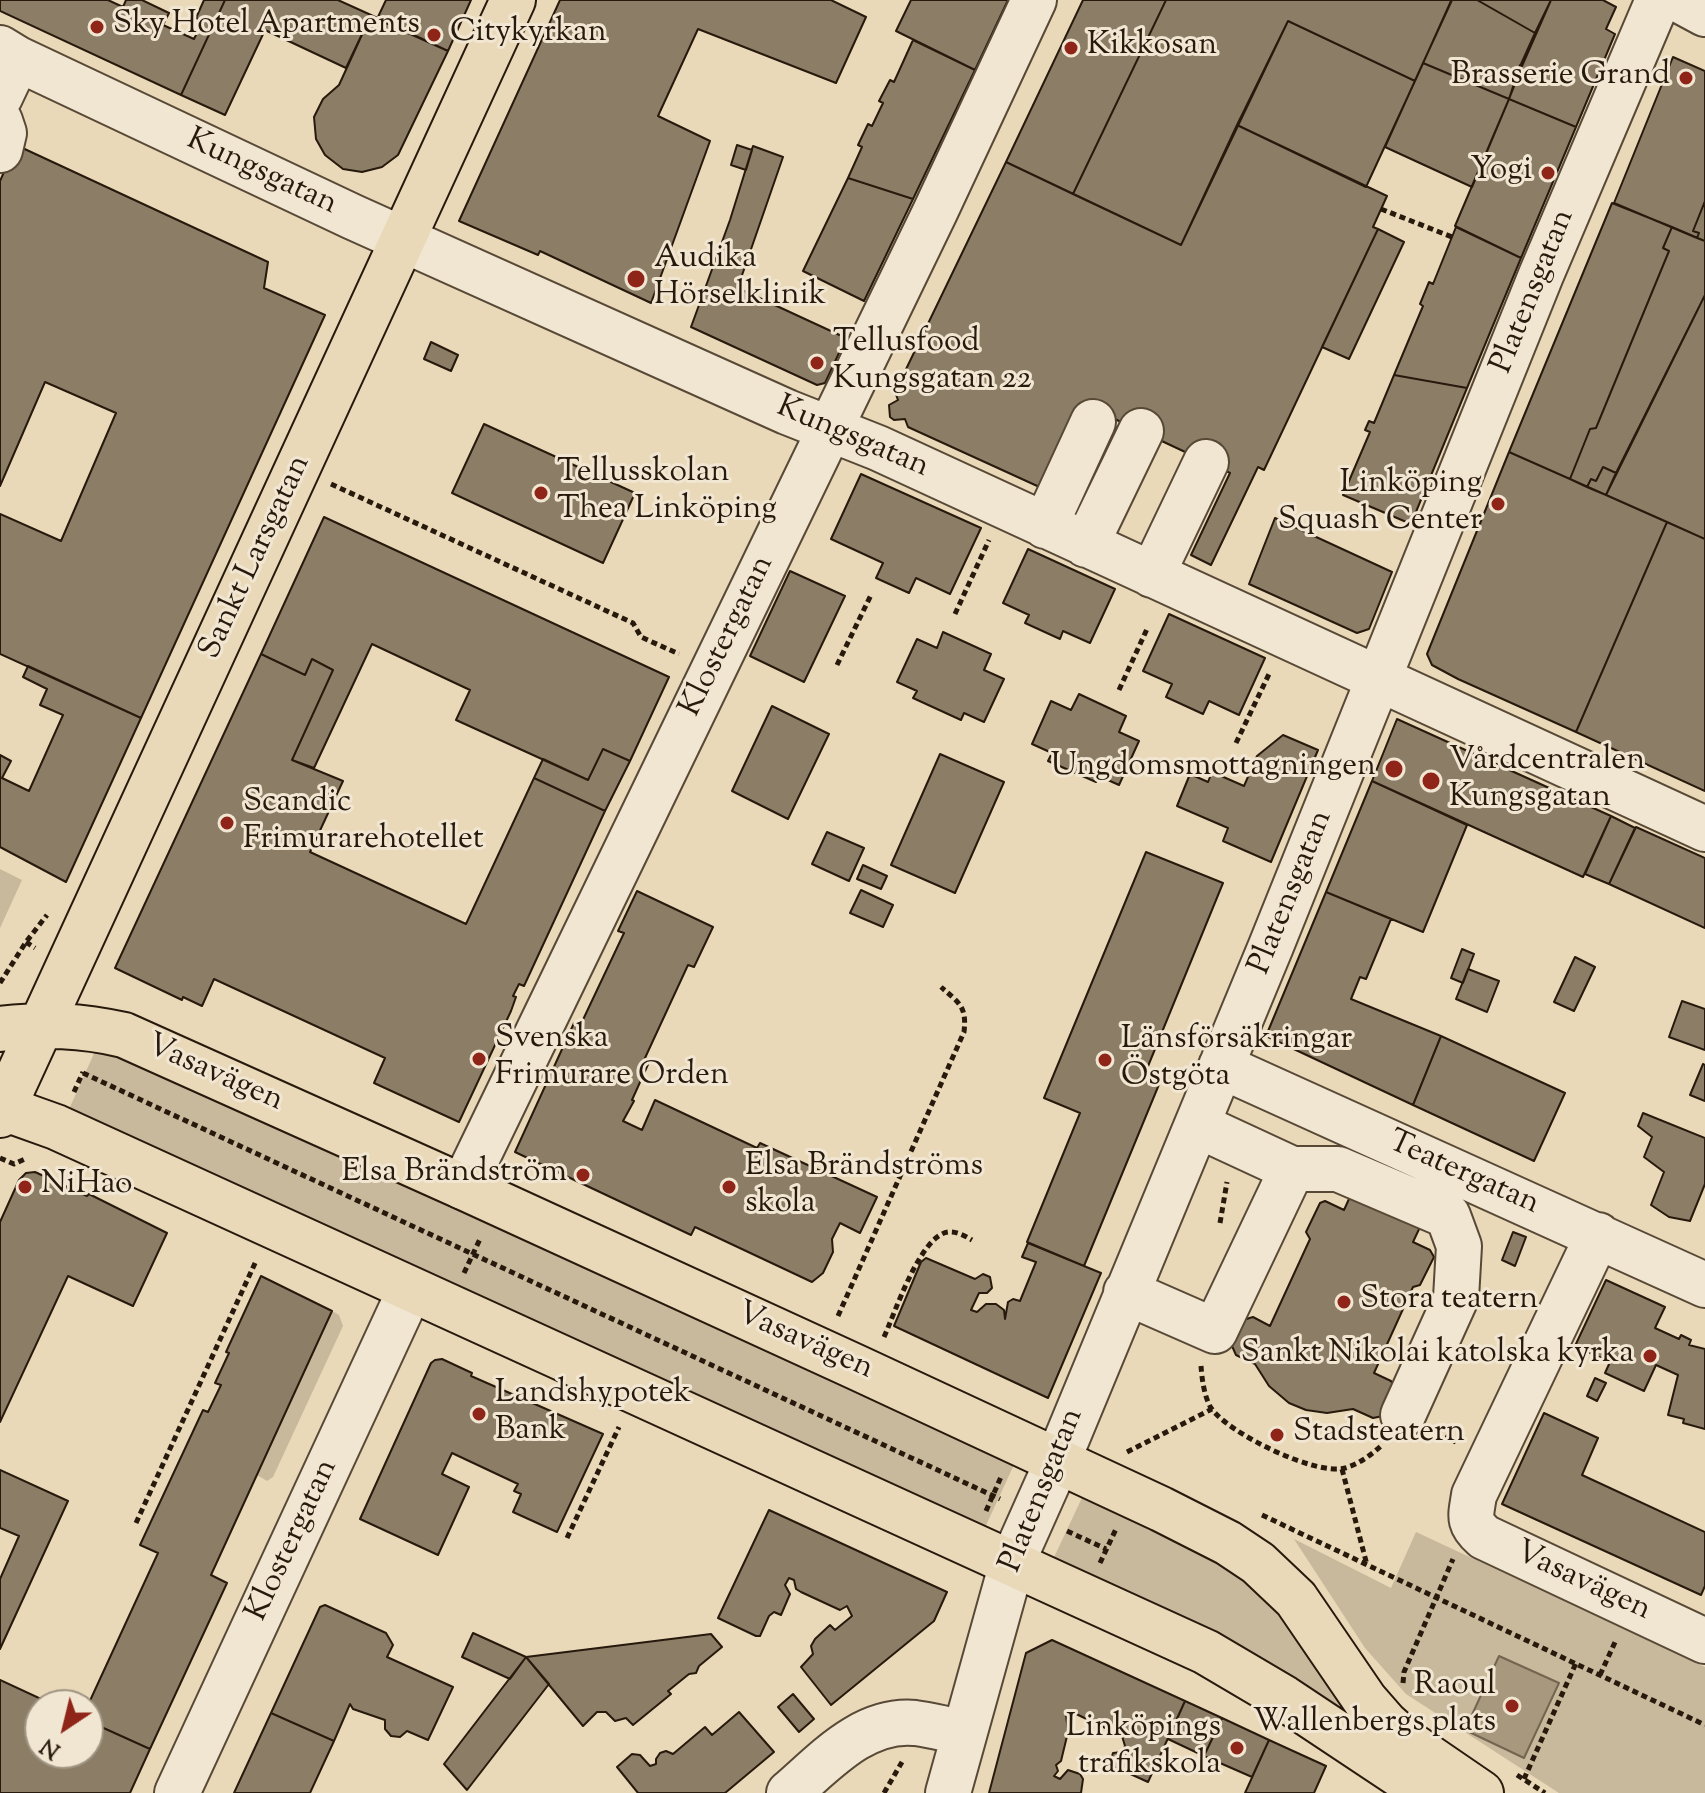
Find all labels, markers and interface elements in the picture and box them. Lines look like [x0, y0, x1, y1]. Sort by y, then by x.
place label: Sky Hotel Apartments [113, 8, 420, 46]
place label: Citykyrkan [450, 16, 607, 54]
marker: Sky Hotel Apartments [88, 18, 106, 36]
marker: Citykyrkan [425, 26, 443, 44]
place label: Kikkosan [1087, 29, 1217, 67]
marker: Kikkosan [1062, 39, 1080, 57]
place label: Brasserie Grand [1451, 59, 1670, 97]
marker: Brasserie Grand [1677, 69, 1695, 87]
street label: Kungsgatan [179, 122, 343, 226]
place label: Yogi [1470, 154, 1532, 192]
marker: Yogi [1539, 164, 1557, 182]
street label: Platensgatan [1485, 204, 1585, 380]
place label: Audika Hörselklinik [654, 242, 826, 317]
marker: Audika Hörselklinik [625, 268, 647, 290]
place label: Tellusfood Kungsgatan 22 [833, 326, 1032, 401]
marker: Tellusfood Kungsgatan 22 [808, 354, 826, 372]
street label: Kungsgatan [770, 390, 934, 488]
street label: Sankt Larsgatan [193, 450, 321, 666]
place label: Tellusskolan Thea Linköping [557, 456, 777, 531]
place label: Linköping Squash Center [1278, 467, 1482, 542]
marker: Tellusskolan Thea Linköping [532, 484, 550, 502]
marker: Linköping Squash Center [1489, 495, 1507, 513]
street label: Klostergatan [674, 550, 784, 724]
place label: Vårdcentralen Kungsgatan [1449, 744, 1645, 819]
place label: Ungdomsmottagningen [1050, 750, 1376, 788]
marker: Ungdomsmottagningen [1383, 758, 1405, 780]
marker: Vårdcentralen Kungsgatan [1420, 770, 1442, 792]
place label: Scandic Frimurarehotellet [243, 786, 484, 861]
street label: Platensgatan [1243, 805, 1343, 981]
marker: Scandic Frimurarehotellet [218, 814, 236, 832]
place label: Svenska Frimurare Orden [495, 1022, 729, 1097]
place label: Länsförsäkringar Östgöta [1121, 1023, 1352, 1098]
street label: Vasavägen [140, 1028, 288, 1122]
marker: Svenska Frimurare Orden [470, 1050, 488, 1068]
marker: Länsförsäkringar Östgöta [1096, 1051, 1114, 1069]
street label: Teatergatan [1381, 1125, 1545, 1225]
place label: Elsa Brändströms skola [745, 1150, 983, 1225]
place label: Elsa Brändström [342, 1156, 567, 1194]
marker: Elsa Brändström [574, 1166, 592, 1184]
place label: NiHao [41, 1168, 133, 1206]
marker: NiHao [16, 1178, 34, 1196]
marker: Elsa Brändströms skola [720, 1178, 738, 1196]
place label: Stora teatern [1360, 1283, 1538, 1321]
marker: Stora teatern [1335, 1293, 1353, 1311]
street label: Vasavägen [730, 1296, 878, 1390]
place label: Sankt Nikolai katolska kyrka [1241, 1337, 1634, 1375]
marker: Sankt Nikolai katolska kyrka [1641, 1347, 1659, 1365]
place label: Landshypotek Bank [495, 1377, 691, 1452]
street label: Platensgatan [994, 1403, 1094, 1579]
marker: Landshypotek Bank [470, 1405, 488, 1423]
place label: Stadsteatern [1293, 1416, 1465, 1454]
marker: Stadsteatern [1268, 1426, 1286, 1444]
street label: Klostergatan [240, 1454, 348, 1628]
street label: Vasavägen [1508, 1535, 1656, 1631]
place label: Raoul Wallenbergs plats [1253, 1669, 1496, 1744]
north arrow [24, 1689, 104, 1769]
marker: Raoul Wallenbergs plats [1503, 1697, 1521, 1715]
place label: Linköpings trafikskola [1066, 1711, 1221, 1786]
text: N [35, 1729, 68, 1765]
marker: Linköpings trafikskola [1228, 1739, 1246, 1757]

